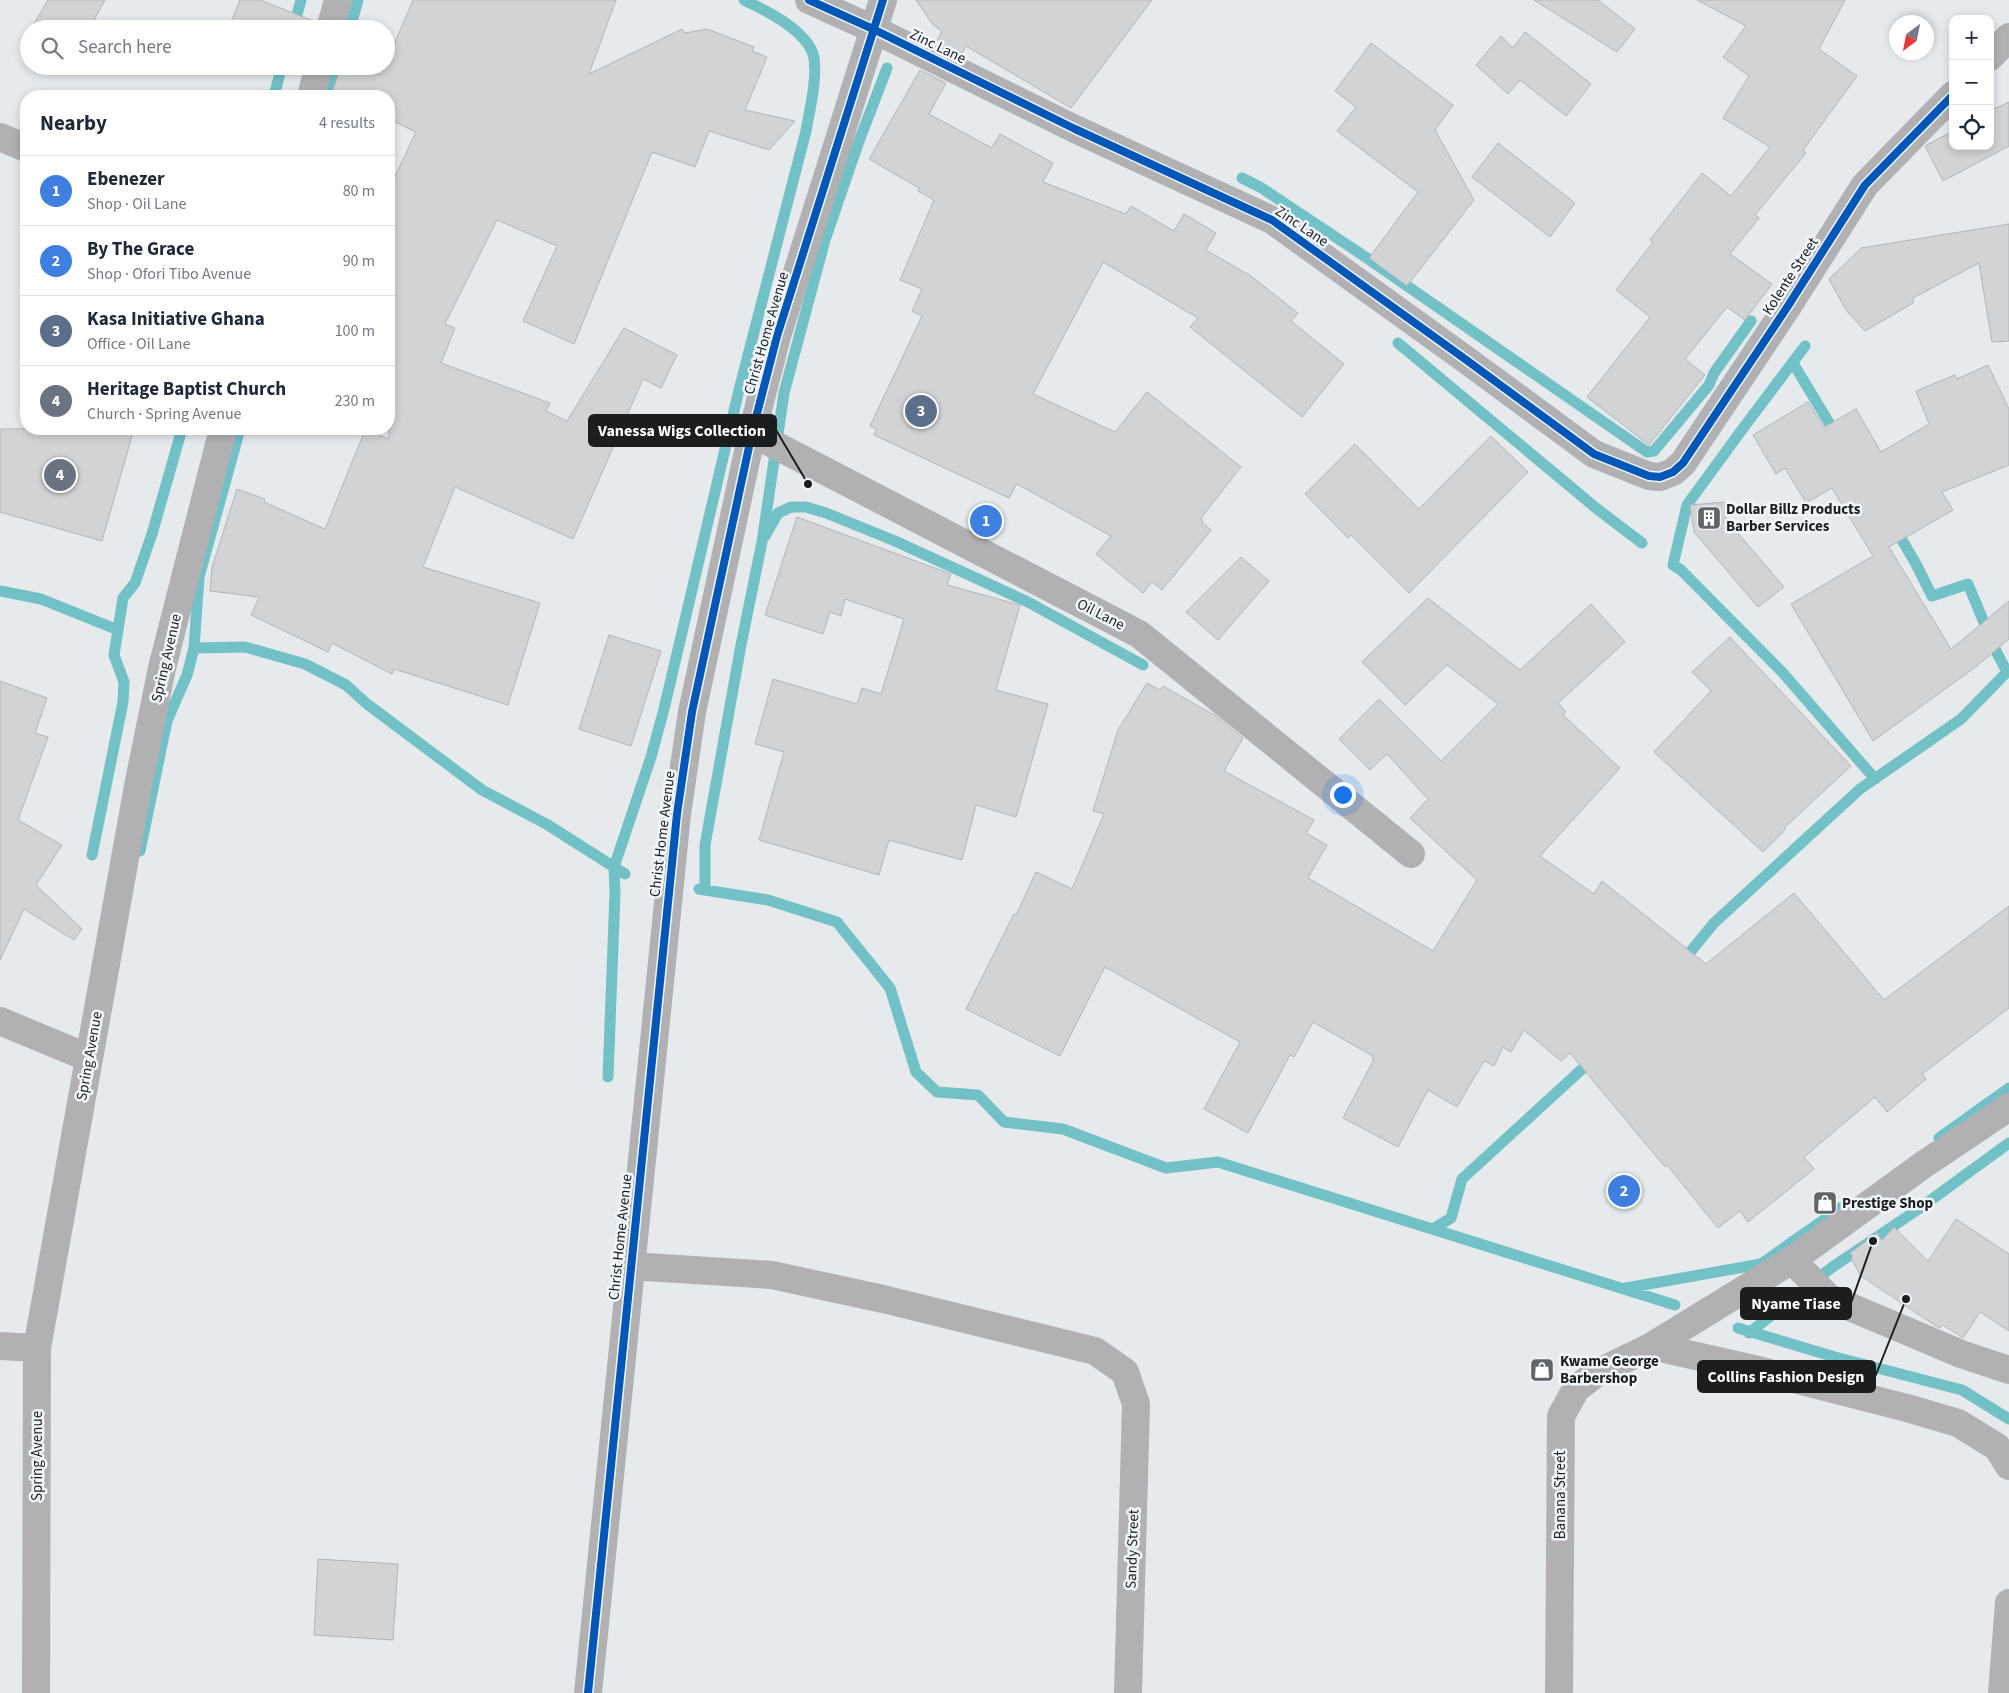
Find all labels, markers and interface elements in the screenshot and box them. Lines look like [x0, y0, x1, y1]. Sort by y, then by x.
north arrow [1889, 15, 1934, 60]
map controls [1949, 15, 1994, 150]
button: + [1949, 15, 1994, 60]
search box [20, 20, 395, 75]
street label: Zinc Lane [906, 24, 969, 69]
icon: search [38, 34, 66, 62]
text: Search here [78, 34, 172, 61]
button: − [1949, 60, 1994, 105]
button: locate [1949, 105, 1994, 150]
text: Nearby [40, 108, 107, 138]
text: 4 results [319, 112, 375, 134]
text: Ebenezer [87, 166, 165, 193]
text: 1 [52, 180, 60, 202]
text: 80 m [343, 180, 375, 202]
text: Shop · Oil Lane [87, 193, 187, 215]
street label: Zinc Lane [1271, 201, 1333, 252]
street label: Kolente Street [1757, 233, 1823, 319]
text: By The Grace [87, 236, 194, 263]
text: 2 [52, 250, 60, 272]
text: 90 m [343, 250, 375, 272]
text: Shop · Ofori Tibo Avenue [87, 263, 251, 285]
street label: Christ Home Avenue [739, 269, 794, 397]
text: Kasa Initiative Ghana [87, 306, 265, 333]
text: 3 [52, 320, 60, 342]
text: 100 m [335, 320, 375, 342]
text: Office · Oil Lane [87, 333, 190, 355]
text: Heritage Baptist Church [87, 376, 286, 403]
text: 4 [52, 390, 60, 412]
text: 230 m [335, 390, 375, 412]
pin: 3 [905, 392, 937, 430]
text: Church · Spring Avenue [87, 403, 242, 425]
callout: Vanessa Wigs Collection [589, 415, 776, 446]
text: Vanessa Wigs Collection [597, 420, 766, 442]
pin: 4 [44, 456, 76, 494]
place label: Dollar Billz Products Barber Services [1726, 499, 1861, 537]
pin: 1 [970, 502, 1002, 540]
building icon: Dollar Billz Products Barber Services [1696, 505, 1722, 531]
street label: Oil Lane [1073, 594, 1128, 635]
street label: Spring Avenue [146, 612, 187, 704]
street label: Christ Home Avenue [644, 770, 681, 898]
your location [1330, 782, 1356, 808]
street label: Spring Avenue [71, 1010, 108, 1102]
pin: 2 [1608, 1172, 1640, 1210]
street label: Christ Home Avenue [603, 1173, 638, 1301]
shop icon: Prestige Shop [1812, 1190, 1838, 1216]
place label: Prestige Shop [1842, 1193, 1933, 1214]
callout: Nyame Tiase [1741, 1288, 1851, 1319]
text: Nyame Tiase [1751, 1293, 1841, 1315]
place label: Kwame George Barbershop [1560, 1351, 1659, 1389]
shop icon: Kwame George Barbershop [1529, 1357, 1555, 1383]
callout: Collins Fashion Design [1698, 1361, 1875, 1392]
text: Collins Fashion Design [1708, 1366, 1864, 1388]
street label: Spring Avenue [27, 1411, 48, 1501]
street label: Banana Street [1550, 1451, 1571, 1539]
street label: Sandy Street [1121, 1509, 1144, 1589]

